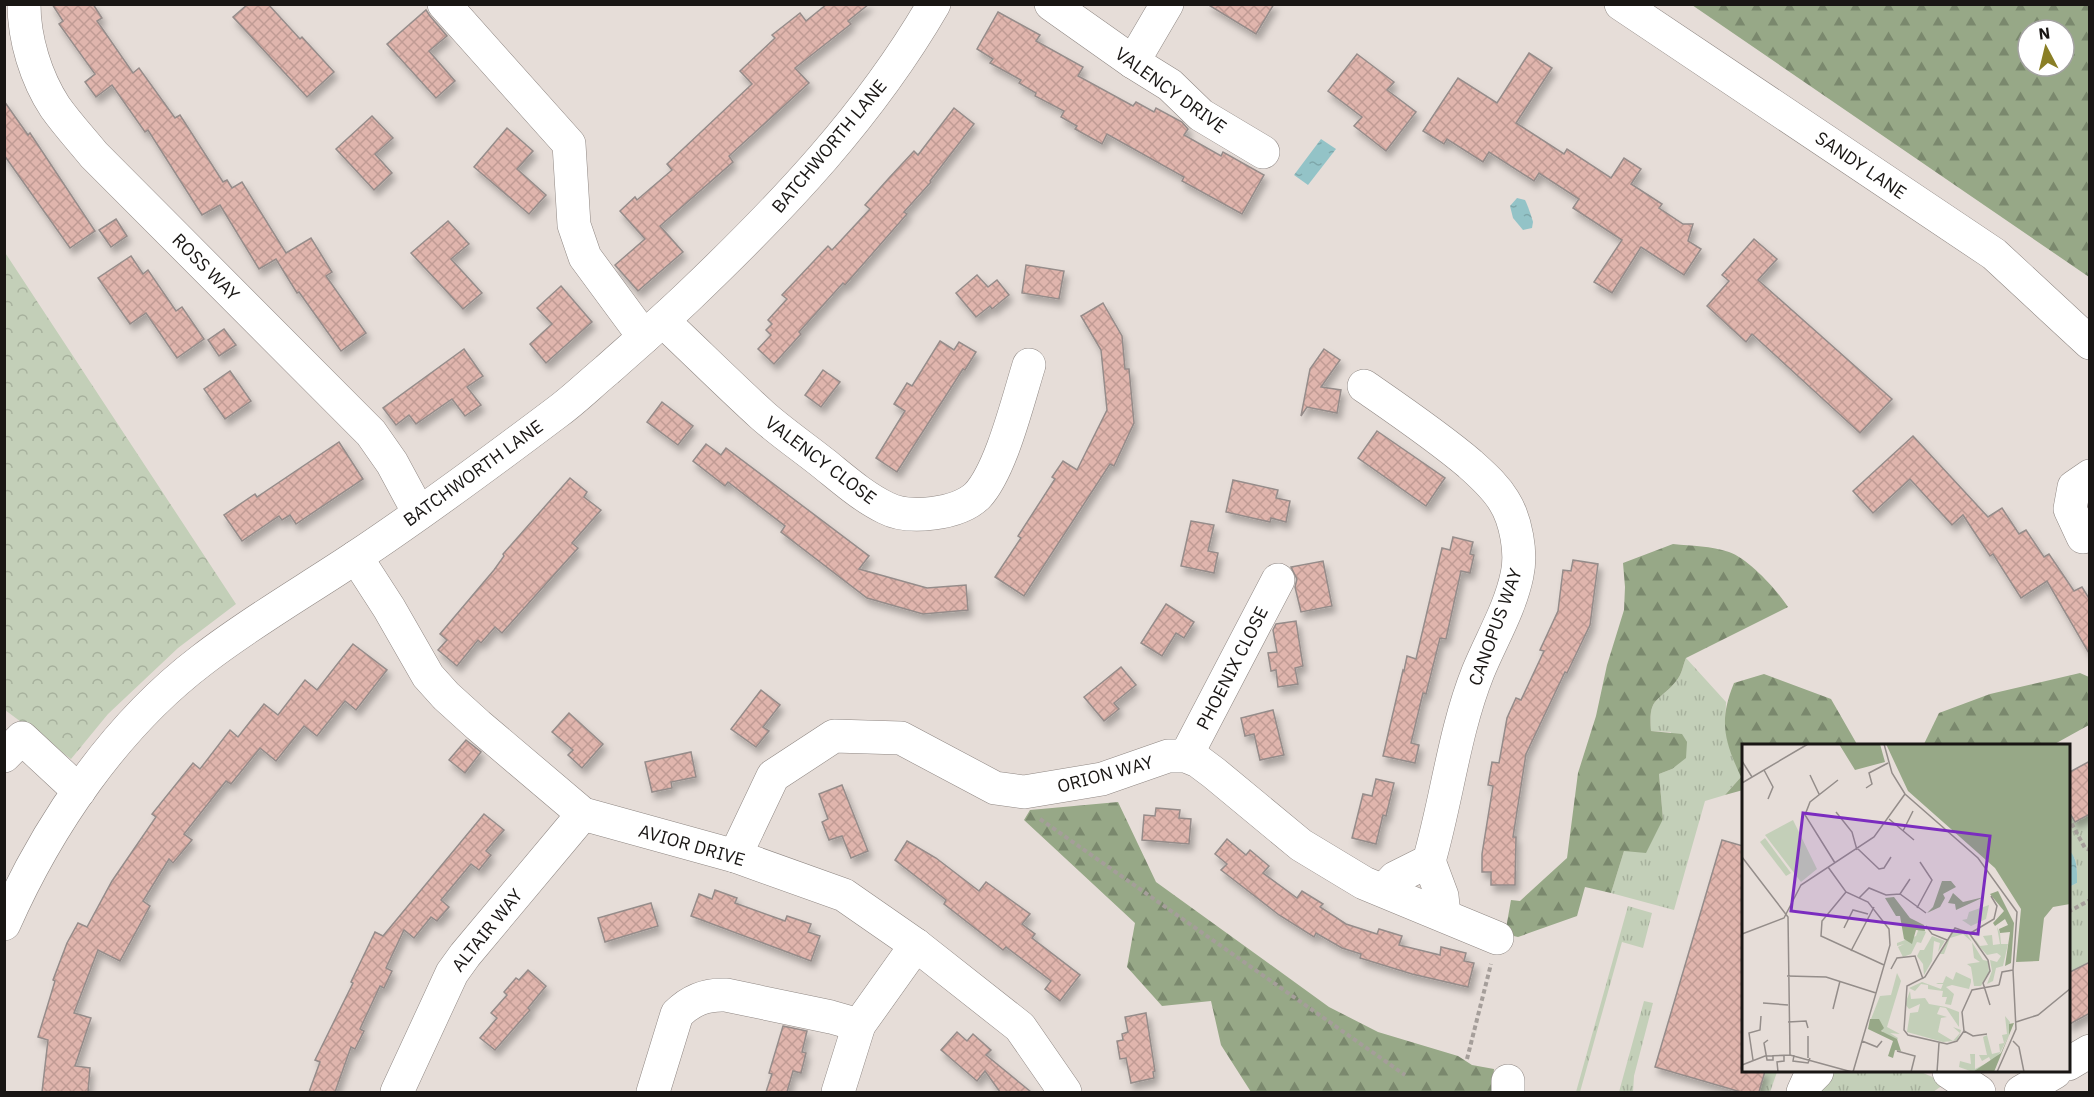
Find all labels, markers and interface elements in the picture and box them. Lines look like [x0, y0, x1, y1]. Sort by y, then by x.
north arrow [2016, 18, 2076, 78]
text: N [2037, 22, 2051, 44]
street label: VALENCY DRIVE [1111, 42, 1231, 138]
street label: BATCHWORTH LANE [767, 75, 891, 217]
street label: SANDY LANE [1811, 126, 1911, 204]
street label: ROSS WAY [167, 228, 245, 306]
street label: VALENCY CLOSE [761, 411, 881, 509]
street label: BATCHWORTH LANE [399, 415, 547, 531]
street label: CANOPUS WAY [1463, 565, 1527, 689]
street label: PHOENIX CLOSE [1191, 602, 1273, 734]
inset map [1742, 744, 2070, 1073]
street label: ORION WAY [1055, 750, 1156, 798]
street label: AVIOR DRIVE [636, 819, 748, 871]
street label: ALTAIR WAY [447, 884, 528, 976]

